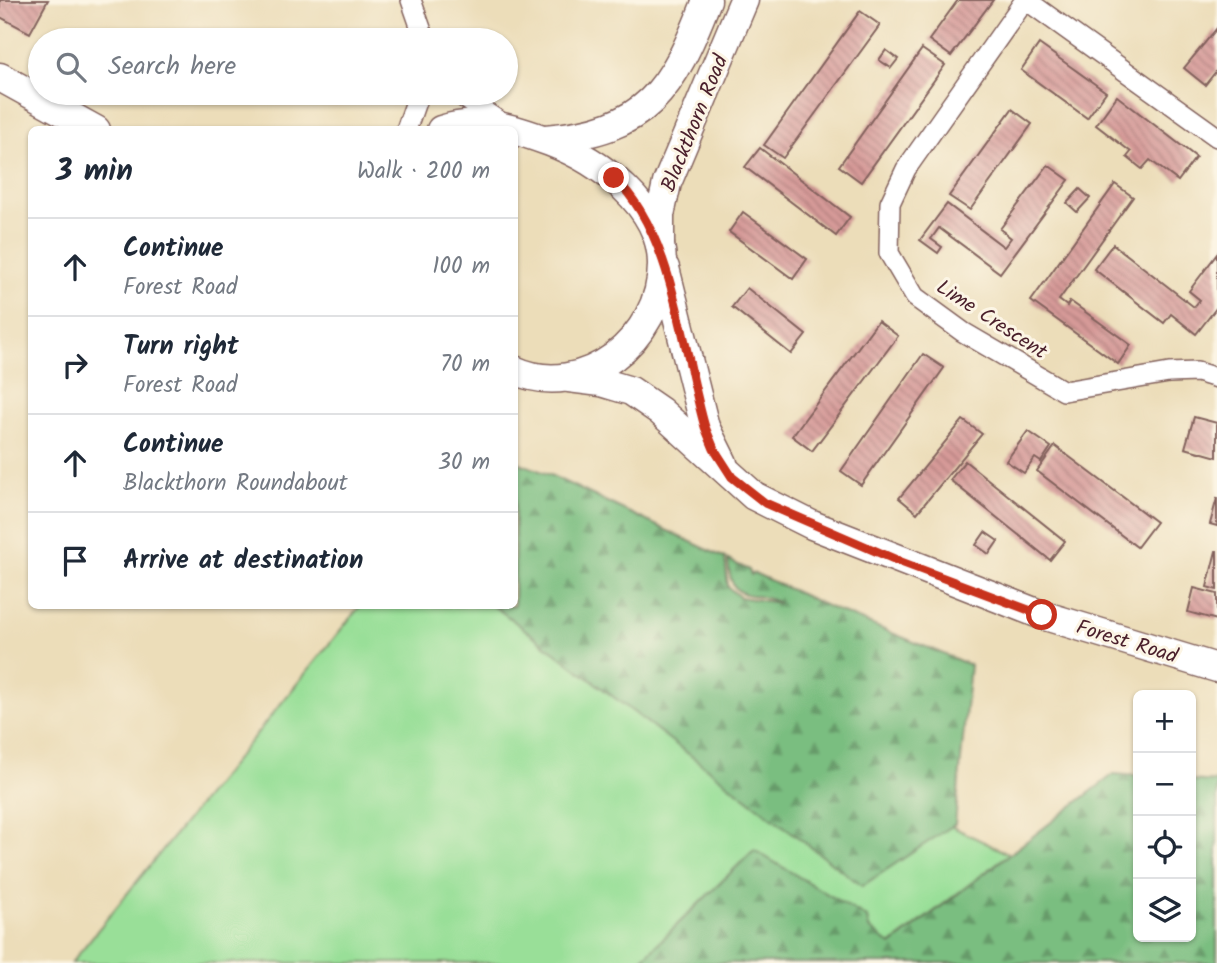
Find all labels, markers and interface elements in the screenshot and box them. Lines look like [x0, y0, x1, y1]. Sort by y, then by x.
search box [28, 28, 518, 105]
text: Search here [108, 46, 236, 88]
icon: search [52, 48, 90, 86]
street label: Blackthorn Road [653, 50, 738, 197]
text: 3 min [56, 148, 133, 196]
text: Walk · 200 m [357, 154, 490, 190]
route end [598, 162, 629, 193]
text: Continue [123, 228, 224, 270]
icon: ahead [56, 248, 94, 286]
text: 100 m [432, 249, 490, 285]
text: Forest Road [123, 270, 237, 306]
street label: Lime Crescent [929, 272, 1054, 369]
text: Turn right [123, 326, 239, 368]
icon: right [56, 346, 94, 384]
text: 70 m [440, 347, 490, 383]
text: Forest Road [123, 368, 237, 404]
text: Continue [123, 424, 224, 466]
icon: ahead [56, 444, 94, 482]
text: 30 m [438, 445, 490, 481]
text: Blackthorn Roundabout [123, 466, 348, 502]
text: Arrive at destination [123, 540, 363, 582]
icon: arrive [56, 542, 94, 580]
route start [1026, 599, 1057, 630]
street label: Forest Road [1072, 611, 1182, 674]
map controls [1133, 690, 1196, 942]
button: + [1133, 690, 1196, 753]
button: − [1133, 753, 1196, 816]
button: locate [1133, 816, 1196, 879]
button: layers [1133, 879, 1196, 942]

